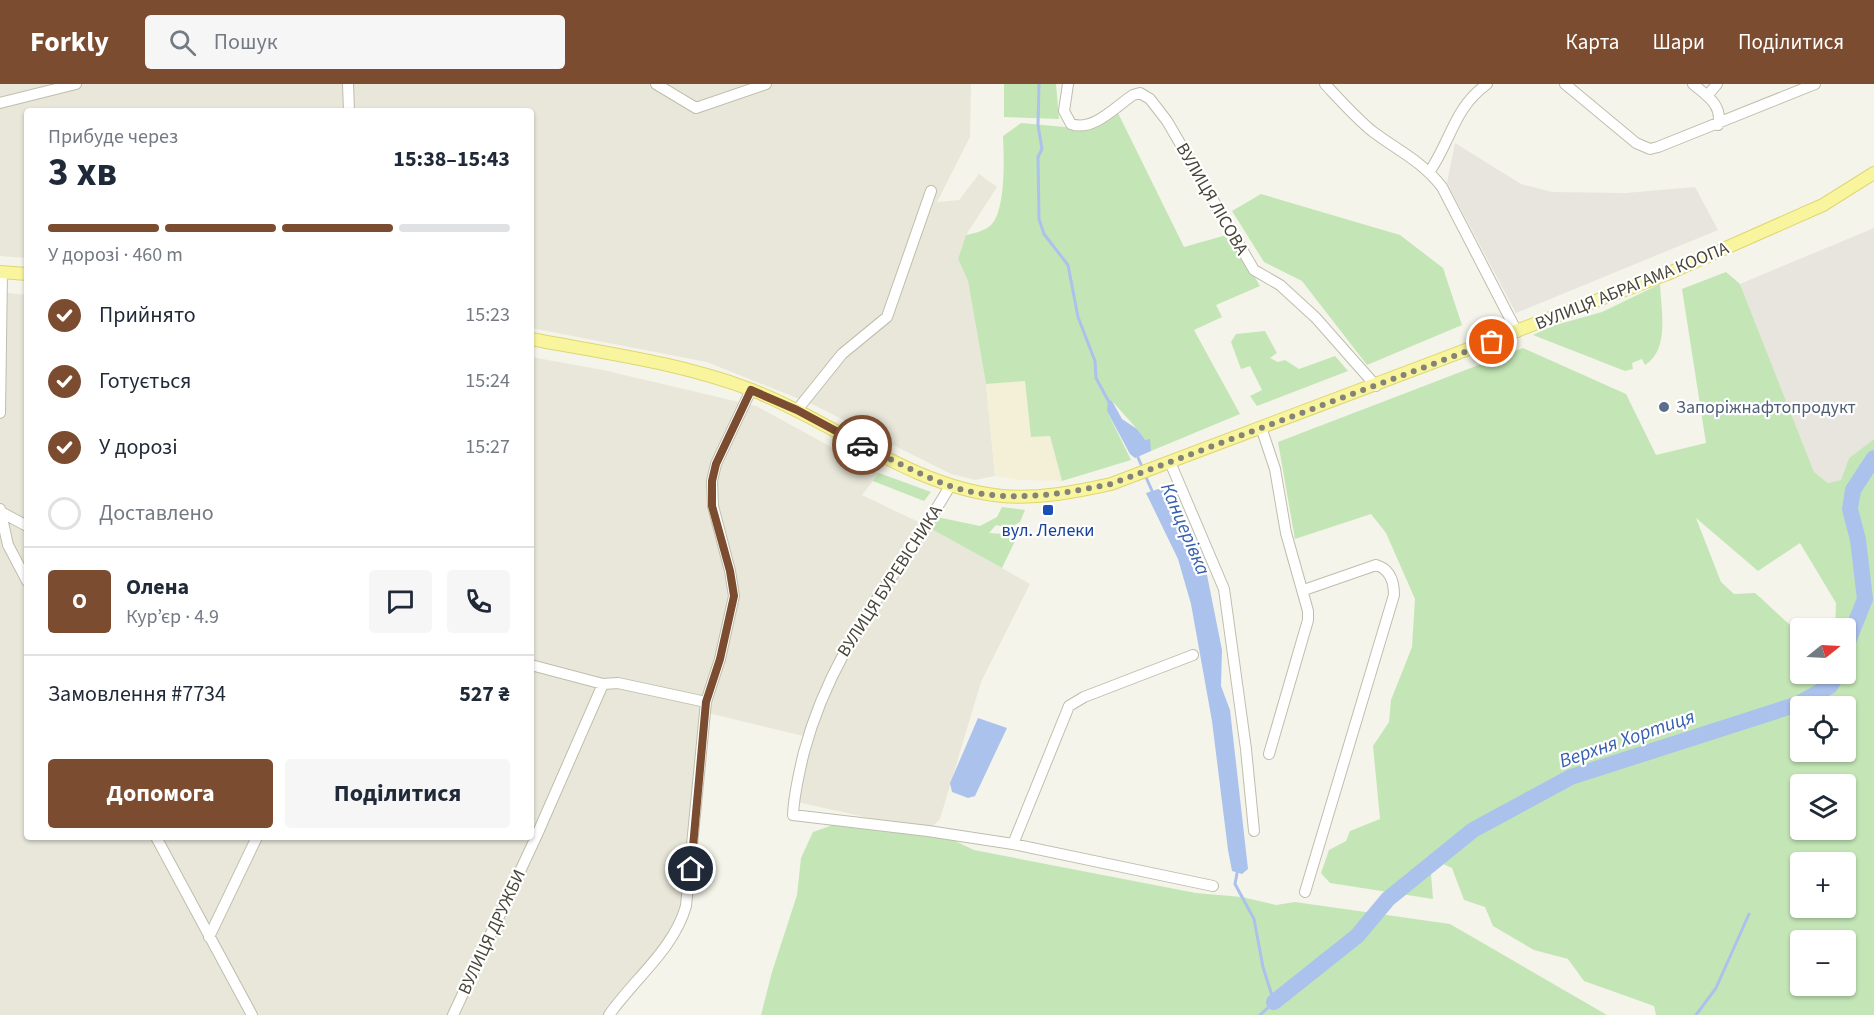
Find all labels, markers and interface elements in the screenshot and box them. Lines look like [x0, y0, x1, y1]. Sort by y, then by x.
search box [145, 15, 565, 69]
text: Forkly [30, 22, 109, 62]
icon: search [166, 26, 199, 59]
text: Пошук [214, 26, 278, 58]
text: Карта [1566, 27, 1619, 57]
text: Шари [1652, 27, 1705, 57]
text: Поділитися [1738, 27, 1844, 57]
text: Прибуде через [48, 123, 178, 151]
street label: ВУЛИЦЯ ЛІСОВА [1170, 138, 1254, 260]
text: 15:38–15:43 [393, 143, 510, 175]
text: 3 хв [48, 145, 117, 201]
street label: ВУЛИЦЯ АБРАГАМА КООПА [1532, 236, 1733, 336]
text: У дорозі · 460 m [48, 241, 183, 269]
icon: check [48, 299, 81, 332]
text: Прийнято [99, 299, 196, 331]
text: 15:23 [465, 301, 510, 329]
pin [1466, 316, 1517, 367]
icon: bag [1475, 325, 1508, 358]
icon: check [48, 365, 81, 398]
text: Готується [99, 365, 191, 397]
text: 15:24 [465, 367, 510, 395]
place label: Запоріжнафтопродукт [1676, 395, 1856, 420]
marker: Запоріжнафтопродукт [1657, 400, 1671, 414]
courier [832, 415, 892, 475]
icon: car [846, 429, 879, 462]
icon: check [48, 431, 81, 464]
text: У дорозі [99, 431, 178, 463]
text: 15:27 [465, 433, 510, 461]
water label: Канцерівка [1153, 479, 1217, 580]
text: Доставлено [99, 497, 214, 529]
street label: ВУЛИЦЯ БУРЕВІСНИКА [832, 500, 949, 662]
marker: вул. Лелеки [1041, 503, 1055, 517]
place label: вул. Лелеки [1002, 518, 1094, 543]
button: chat [369, 570, 432, 633]
button: phone [447, 570, 510, 633]
text: Олена [126, 571, 189, 603]
text: О [72, 585, 87, 617]
text: Кур’єр · 4.9 [126, 603, 219, 631]
north arrow [1790, 618, 1856, 684]
map controls [1790, 618, 1856, 996]
text: Замовлення #7734 [48, 678, 226, 710]
text: 527 ₴ [459, 678, 510, 710]
button: locate [1790, 696, 1856, 762]
water label: Верхня Хортиця [1555, 703, 1699, 775]
button: Допомога [48, 759, 273, 828]
button: Поділитися [285, 759, 510, 828]
button: layers [1790, 774, 1856, 840]
pin [665, 843, 716, 894]
icon: home [674, 852, 707, 885]
button: + [1790, 852, 1856, 918]
street label: ВУЛИЦЯ ДРУЖБИ [452, 865, 532, 999]
button: − [1790, 930, 1856, 996]

